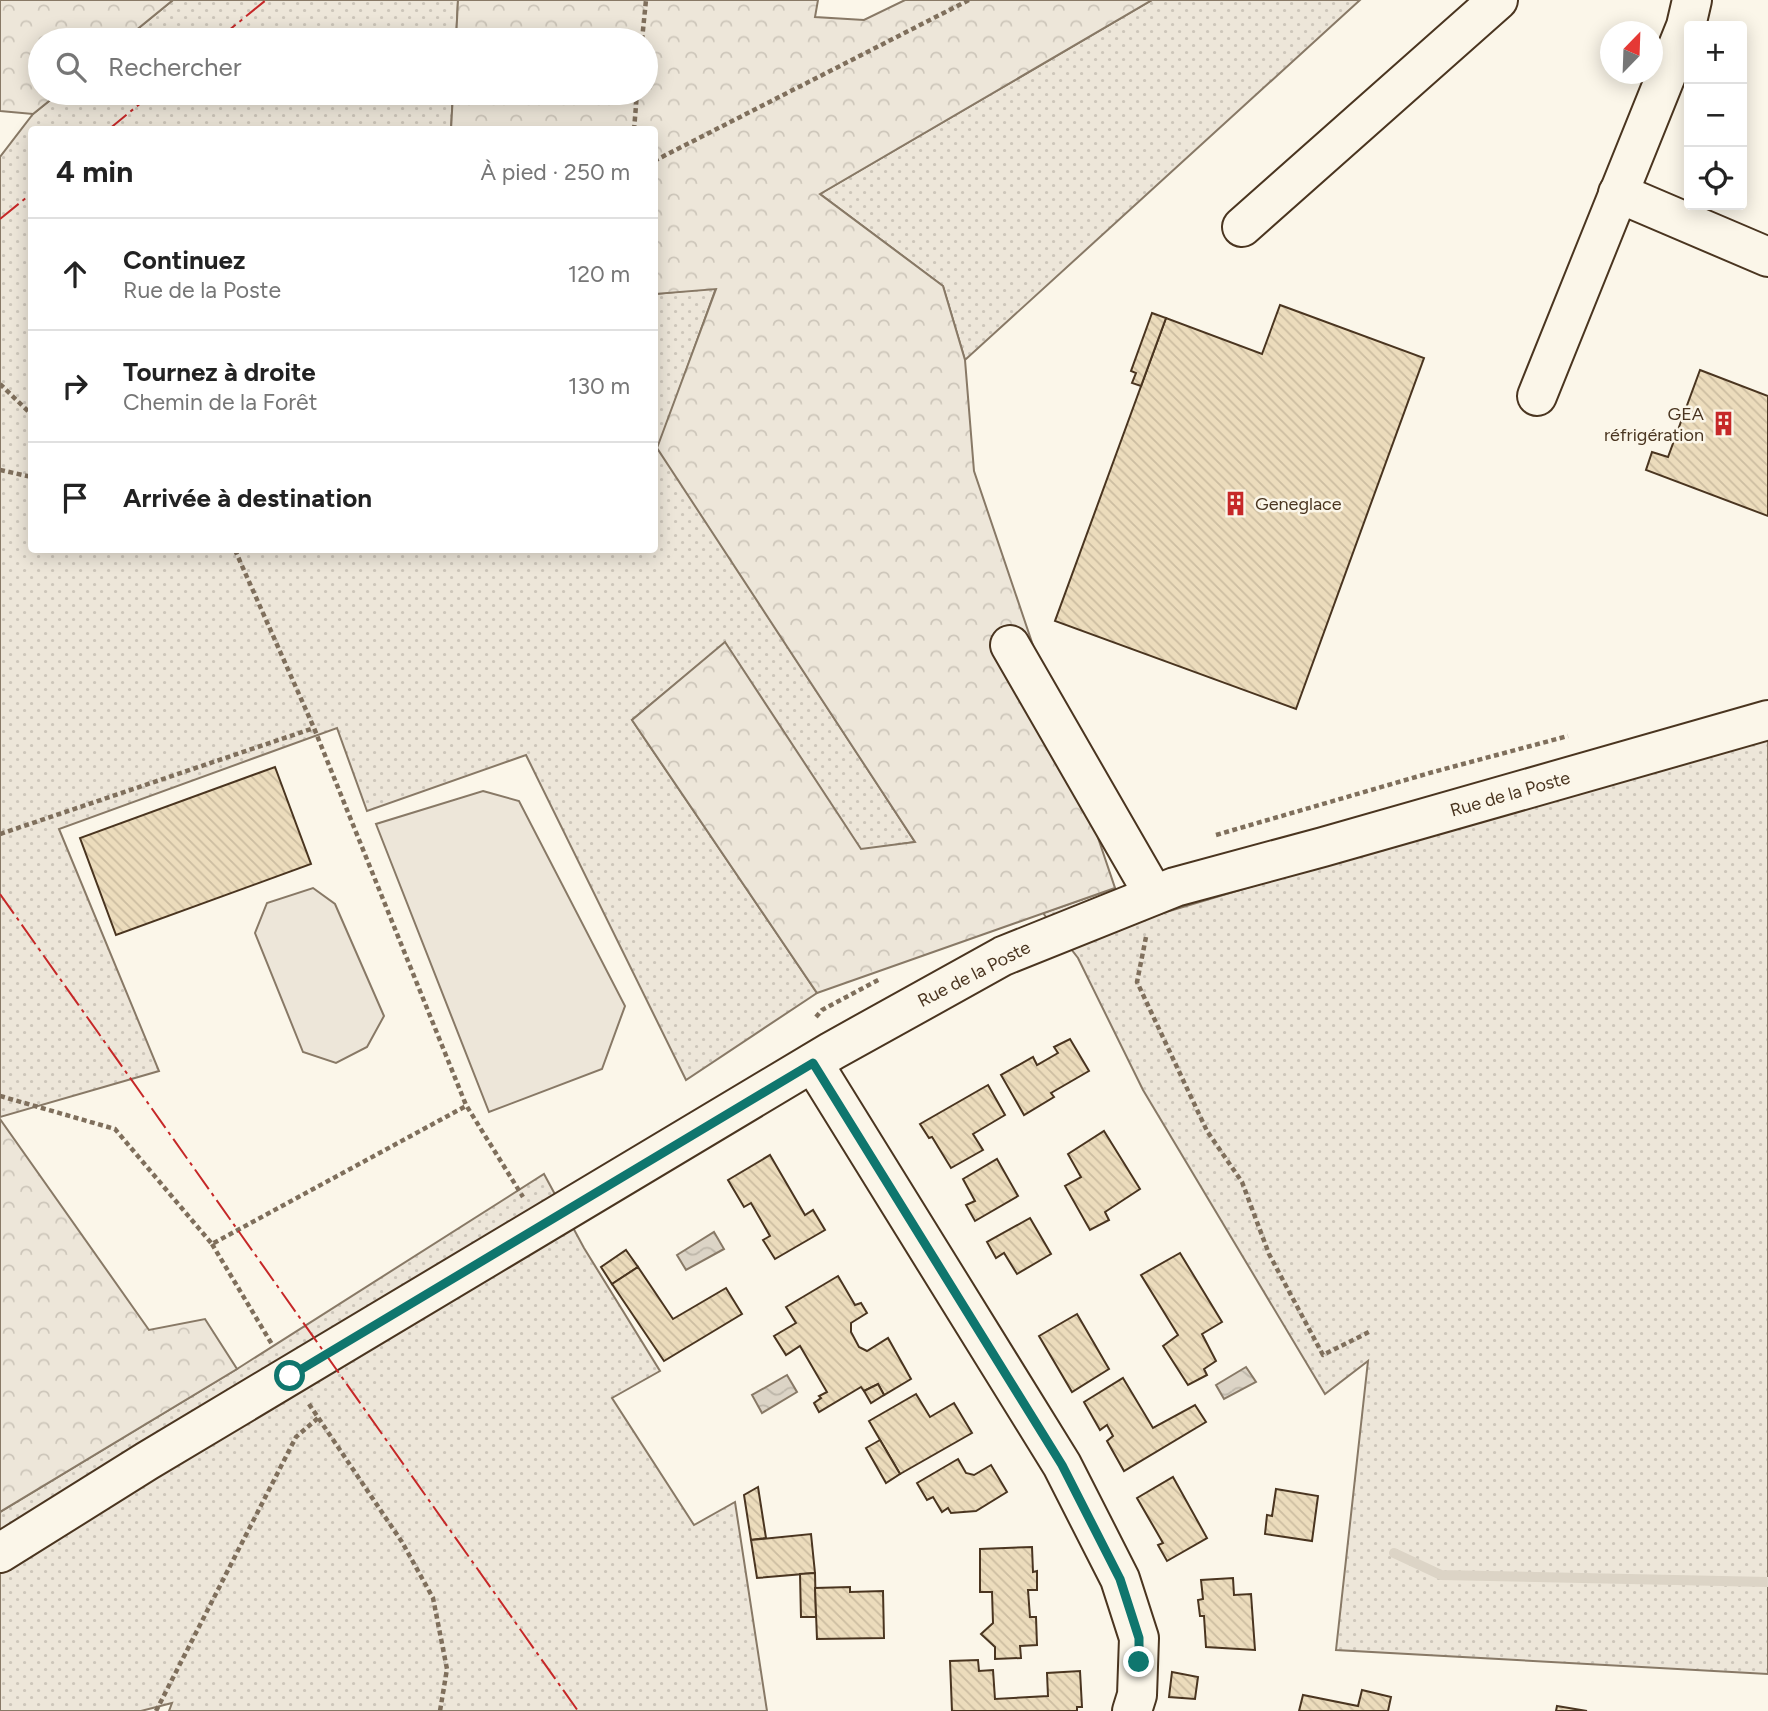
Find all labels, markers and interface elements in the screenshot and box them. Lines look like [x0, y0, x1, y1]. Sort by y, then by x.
north arrow [1600, 21, 1663, 84]
map controls [1684, 21, 1747, 210]
button: + [1684, 21, 1747, 84]
search box [28, 28, 658, 105]
icon: search [52, 48, 90, 86]
text: Rechercher [108, 51, 242, 83]
button: − [1684, 84, 1747, 147]
button: locate [1684, 147, 1747, 210]
text: 4 min [56, 153, 133, 190]
text: À pied · 250 m [481, 158, 630, 186]
text: Continuez [123, 244, 245, 276]
icon: ahead [56, 255, 94, 293]
text: 120 m [568, 260, 630, 288]
text: Rue de la Poste [123, 276, 281, 304]
text: Tournez à droite [123, 356, 316, 388]
icon: right [56, 367, 94, 405]
text: 130 m [568, 372, 630, 400]
text: Chemin de la Forêt [123, 388, 317, 416]
place label: GEA réfrigération [1604, 403, 1704, 446]
building icon: GEA réfrigération [1710, 410, 1738, 438]
icon: arrive [56, 479, 94, 517]
text: Arrivée à destination [123, 482, 372, 514]
building icon: Geneglace [1221, 490, 1249, 518]
place label: Geneglace [1255, 493, 1342, 515]
street label: Rue de la Poste [1448, 766, 1573, 822]
street label: Rue de la Poste [914, 936, 1034, 1012]
route start [274, 1360, 305, 1391]
route end [1123, 1646, 1154, 1677]

